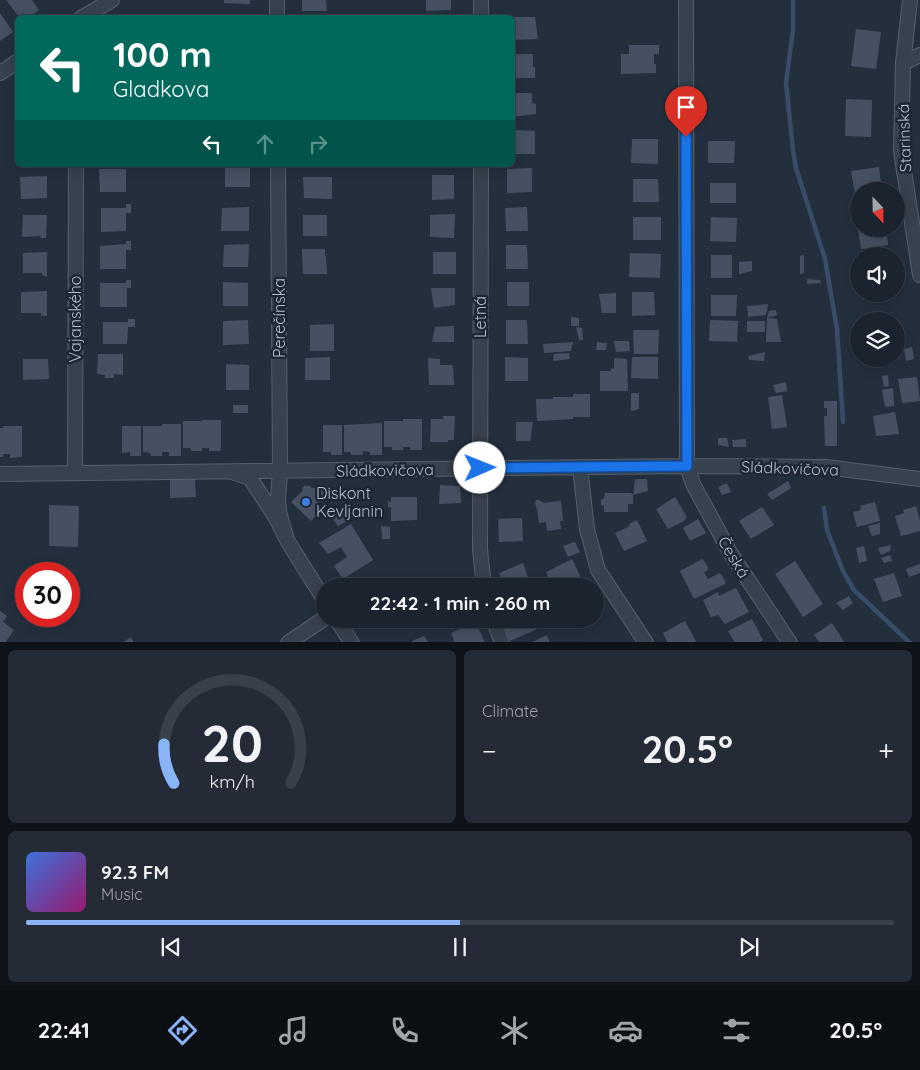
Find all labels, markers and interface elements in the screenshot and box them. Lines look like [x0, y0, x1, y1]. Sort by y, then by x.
text: 100 m [113, 32, 212, 76]
icon: left [30, 35, 95, 100]
text: Gladkova [113, 75, 209, 103]
pin [665, 86, 707, 137]
icon: arrive [672, 93, 700, 121]
street label: Starinská [893, 103, 915, 173]
icon: left [198, 130, 226, 158]
icon: ahead [251, 130, 279, 158]
icon: right [304, 130, 332, 158]
north arrow [850, 182, 905, 238]
map controls [850, 182, 905, 367]
button: sound [850, 247, 905, 302]
street label: Vajanského [65, 276, 85, 362]
street label: Perečínska [269, 278, 289, 358]
street label: Letná [470, 296, 490, 338]
button: layers [850, 312, 905, 367]
position arrow [453, 441, 505, 493]
street label: Sládkovičova [741, 456, 839, 480]
street label: Sládkovičova [336, 459, 434, 481]
place label: Diskont Kevljanin [316, 483, 383, 521]
marker: Diskont Kevljanin [300, 496, 312, 508]
street label: Česká [714, 532, 754, 582]
speed limit sign: 30 [15, 562, 80, 627]
text: 22:42 · 1 min · 260 m [370, 591, 550, 615]
text: Climate [482, 701, 538, 721]
text: 20 [201, 710, 263, 775]
text: 20.5° [642, 725, 733, 773]
text: − [482, 733, 497, 768]
text: + [878, 733, 894, 768]
text: km/h [209, 770, 255, 792]
text: 92.3 FM [101, 860, 169, 884]
text: Music [101, 884, 143, 904]
icon: previous [157, 933, 185, 961]
icon: pause [446, 933, 474, 961]
icon: next [735, 933, 763, 961]
icon: directions [165, 1013, 200, 1048]
icon: music [276, 1013, 311, 1048]
icon: phone [387, 1013, 422, 1048]
icon: climate [497, 1013, 532, 1048]
icon: car [608, 1013, 643, 1048]
icon: filters [719, 1013, 754, 1048]
text: 22:41 [38, 1016, 90, 1044]
text: 20.5° [829, 1016, 882, 1044]

